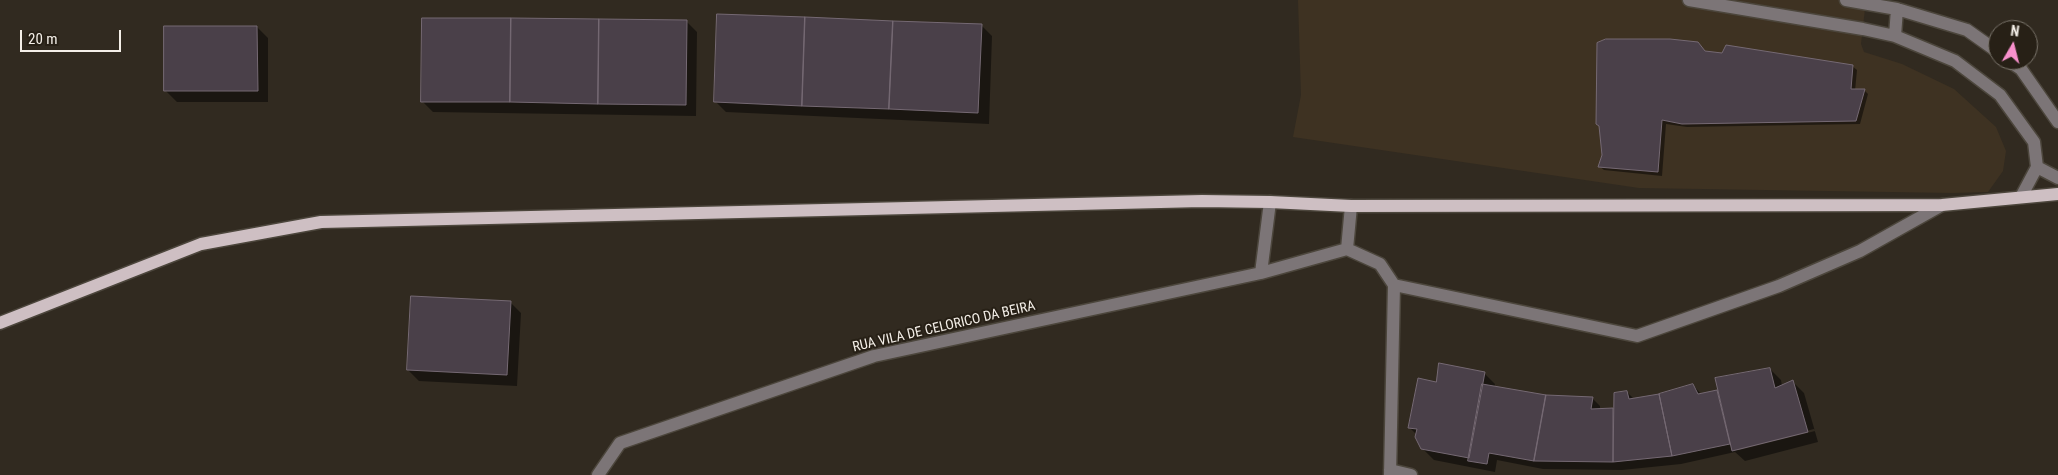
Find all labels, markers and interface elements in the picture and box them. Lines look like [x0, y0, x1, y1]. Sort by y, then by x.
scale bar [22, 20, 124, 52]
north arrow [1988, 20, 2038, 70]
text: N [2010, 23, 2020, 40]
text: 20 m [28, 30, 58, 48]
street label: RUA VILA DE CELORICO DA BEIRA [851, 298, 1037, 356]

